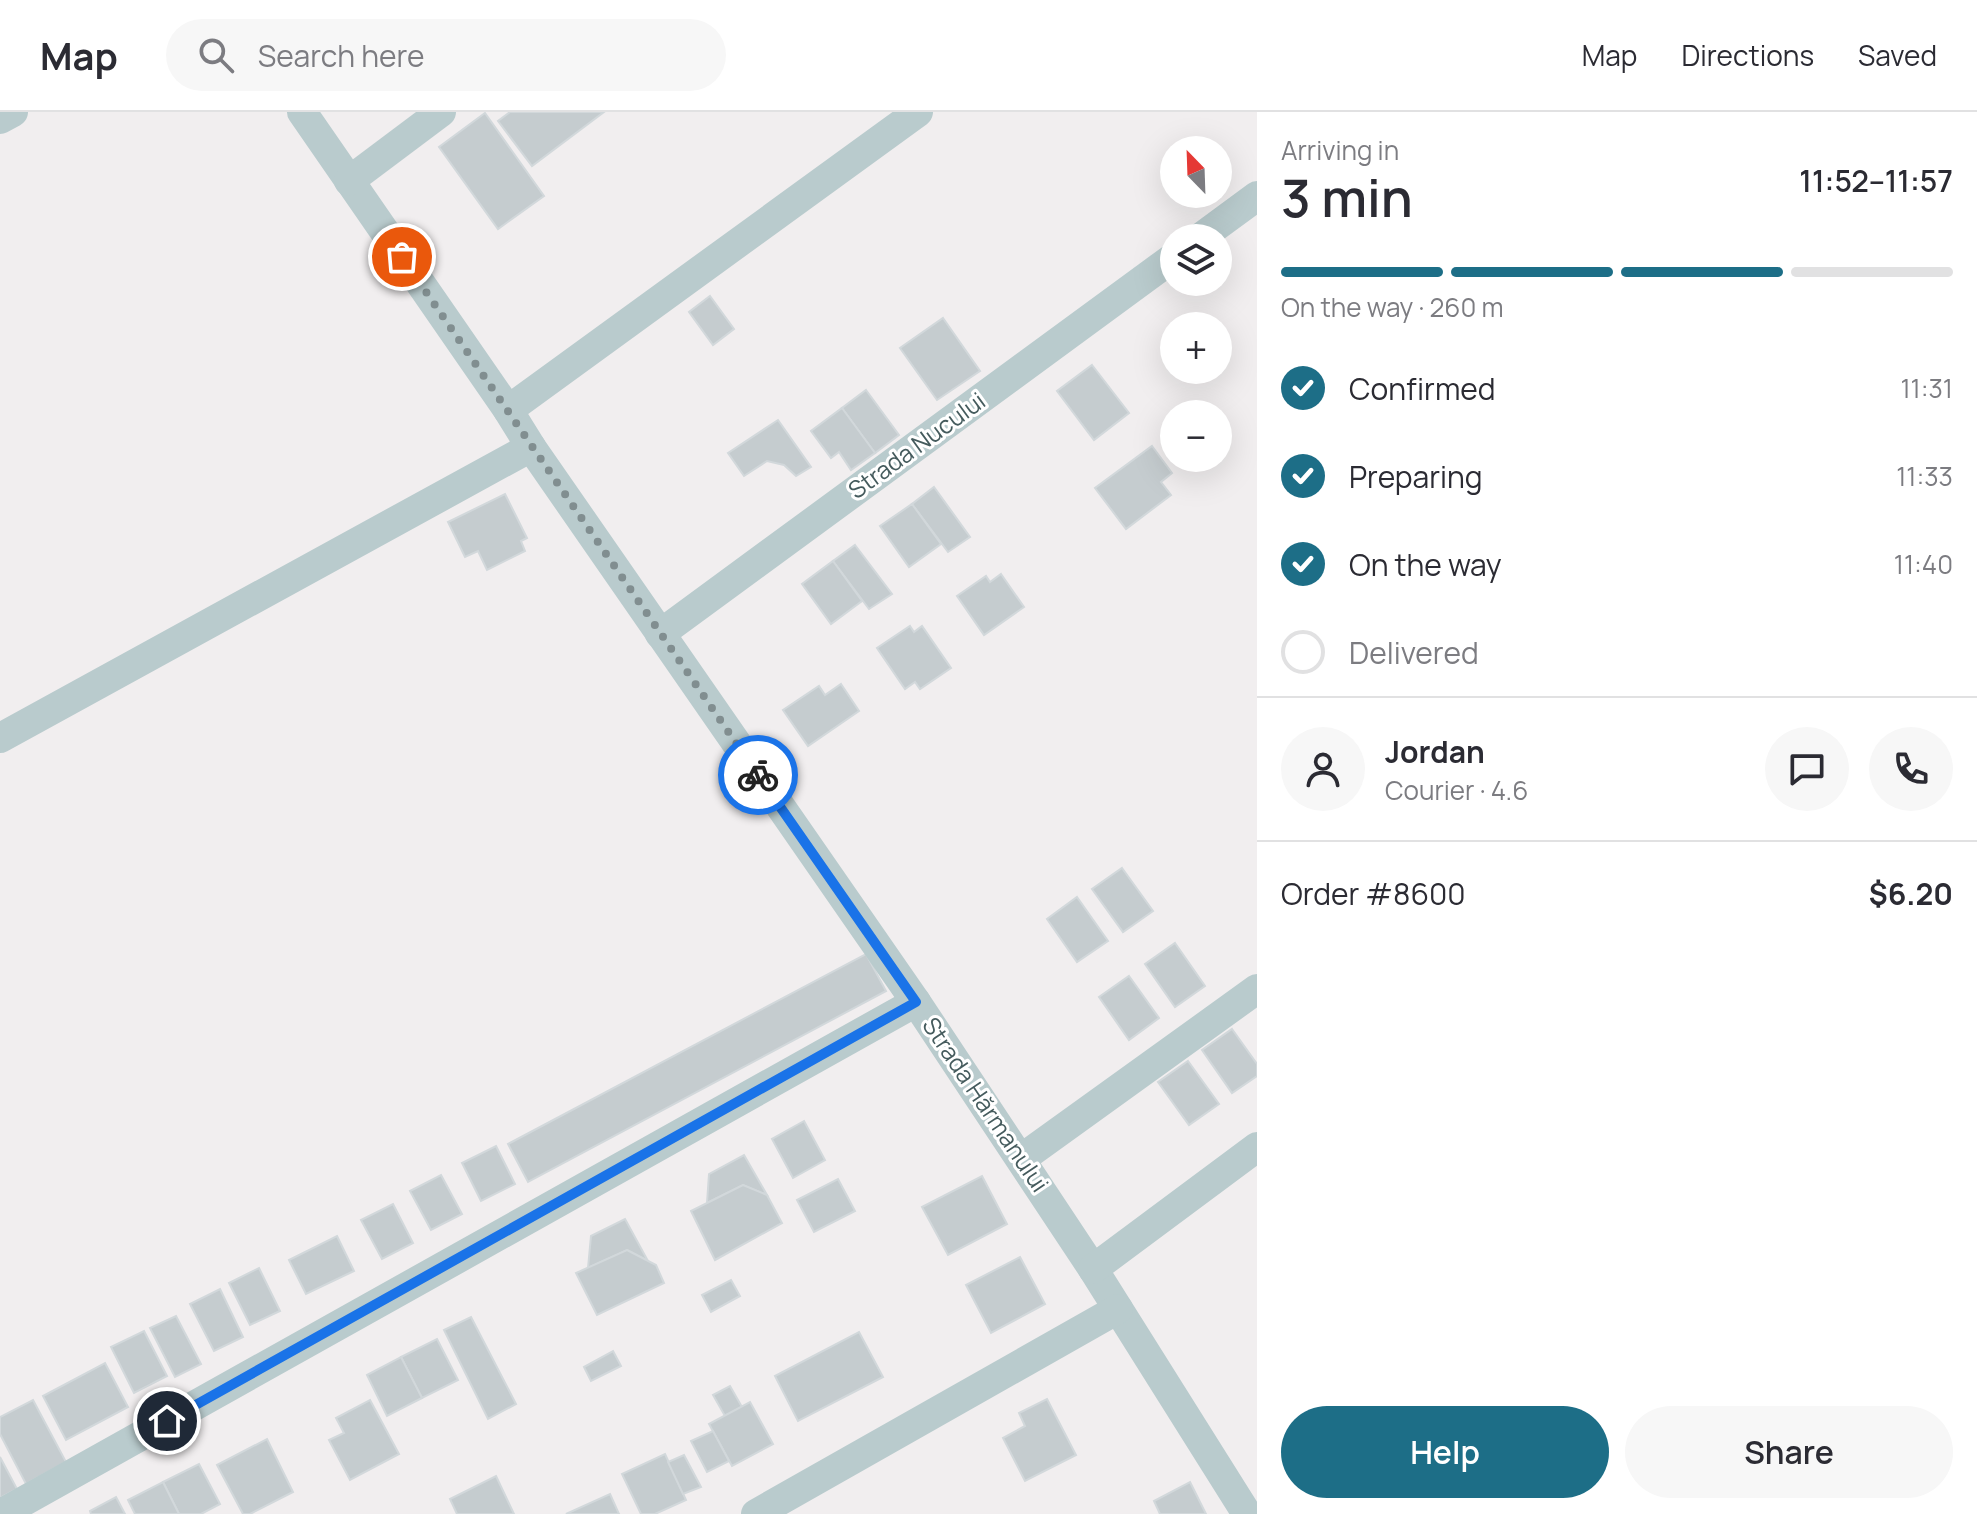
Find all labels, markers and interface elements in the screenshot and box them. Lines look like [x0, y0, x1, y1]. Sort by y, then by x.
search box [166, 19, 726, 91]
text: Map [40, 29, 118, 81]
icon: search [194, 33, 238, 77]
text: Search here [258, 35, 425, 76]
text: Map [1582, 36, 1637, 74]
text: Directions [1681, 36, 1814, 74]
text: Saved [1858, 36, 1937, 74]
text: Arriving in [1281, 132, 1399, 168]
north arrow [1160, 136, 1232, 208]
map controls [1160, 136, 1232, 472]
text: 11:52–11:57 [1799, 160, 1953, 201]
text: 3 min [1281, 162, 1413, 233]
pin [368, 223, 436, 291]
button: layers [1160, 224, 1232, 296]
icon: bag [380, 235, 424, 279]
text: On the way · 260 m [1281, 289, 1504, 325]
button: + [1160, 312, 1232, 384]
icon: check [1281, 366, 1325, 410]
text: Confirmed [1349, 368, 1496, 409]
text: 11:31 [1900, 370, 1953, 406]
street label: Strada Nucului [841, 384, 991, 506]
button: − [1160, 400, 1232, 472]
icon: check [1281, 454, 1325, 498]
text: Preparing [1349, 456, 1483, 497]
text: 11:33 [1896, 458, 1953, 494]
icon: check [1281, 542, 1325, 586]
text: On the way [1349, 544, 1502, 585]
text: 11:40 [1894, 546, 1953, 582]
text: Delivered [1349, 632, 1479, 673]
button: person [1281, 727, 1365, 811]
button: chat [1765, 727, 1849, 811]
button: phone [1869, 727, 1953, 811]
text: Jordan [1385, 731, 1485, 772]
courier [718, 735, 798, 815]
icon: bike [736, 753, 780, 797]
text: Courier · 4.6 [1385, 772, 1528, 808]
text: Order #8600 [1281, 873, 1466, 914]
text: $6.20 [1869, 873, 1953, 914]
street label: Strada Hărmanului [915, 1010, 1057, 1198]
pin [133, 1387, 201, 1455]
icon: home [145, 1399, 189, 1443]
button: Help [1281, 1406, 1609, 1498]
button: Share [1625, 1406, 1953, 1498]

